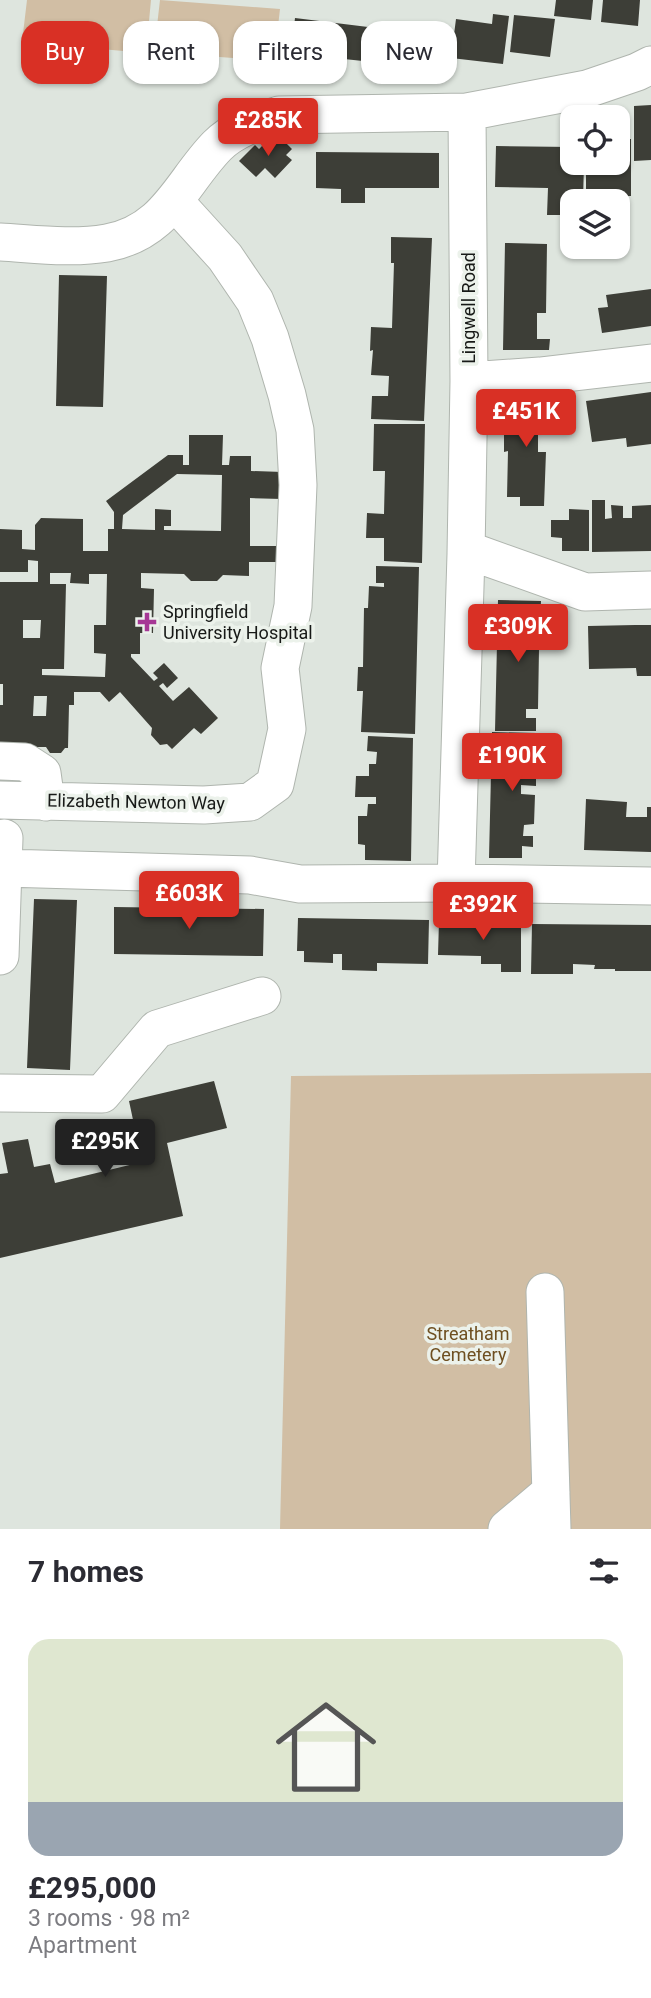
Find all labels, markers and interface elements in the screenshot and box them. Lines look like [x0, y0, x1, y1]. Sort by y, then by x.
chip: Buy [21, 21, 109, 84]
chip: Rent [123, 21, 219, 84]
chip: Filters [233, 21, 347, 84]
chip: New [361, 21, 457, 84]
pin: £285K [219, 99, 317, 158]
map controls [560, 105, 630, 259]
button: locate [560, 105, 630, 175]
text: £285K [234, 107, 302, 134]
button: layers [560, 189, 630, 259]
street label: Lingwell Road [458, 252, 479, 364]
pin: £451K [477, 390, 575, 449]
text: £451K [492, 398, 560, 425]
place label: Springfield University Hospital [163, 601, 313, 643]
pin: £309K [469, 604, 567, 664]
marker: Springfield University Hospital [137, 612, 157, 632]
text: £309K [484, 613, 552, 640]
pin: £190K [463, 734, 561, 793]
text: £190K [478, 742, 546, 769]
street label: Elizabeth Newton Way [47, 789, 226, 814]
pin: £603K [140, 872, 238, 931]
text: £603K [155, 880, 223, 907]
pin: £392K [434, 883, 532, 942]
text: £392K [449, 891, 517, 918]
pin: £295K [56, 1120, 154, 1179]
text: £295K [71, 1128, 139, 1155]
park label: Streatham Cemetery [426, 1323, 510, 1365]
icon: filters [585, 1552, 623, 1590]
text: 7 homes [28, 1554, 144, 1589]
icon: home [263, 1684, 389, 1810]
text: £295,000 [28, 1870, 156, 1905]
text: 3 rooms · 98 m² [28, 1905, 190, 1932]
text: Apartment [28, 1932, 137, 1959]

